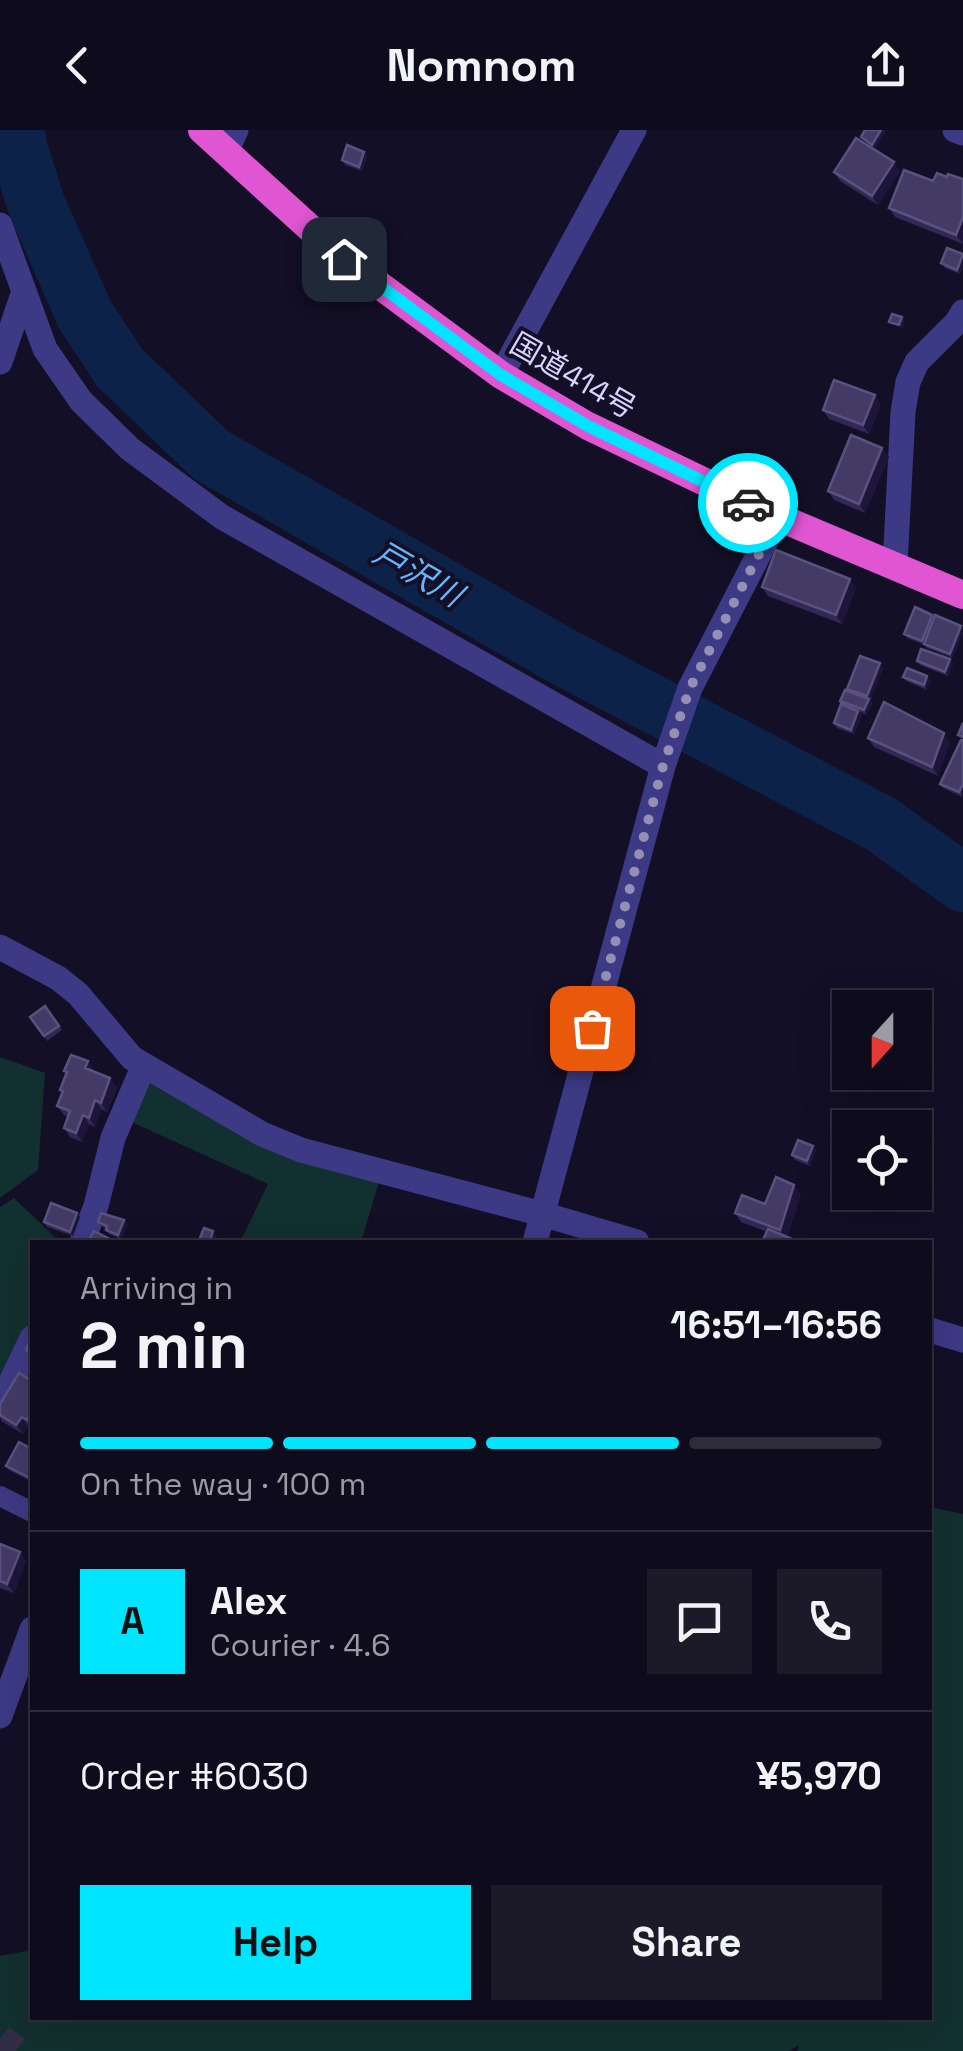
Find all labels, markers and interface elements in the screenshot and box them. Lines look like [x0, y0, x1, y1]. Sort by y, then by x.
text: Nomnom [387, 37, 576, 94]
icon: back [50, 38, 105, 93]
icon: share [858, 38, 913, 93]
pin [302, 217, 387, 302]
icon: home [317, 232, 372, 287]
street label: 国道414号 [503, 324, 643, 427]
courier [698, 453, 798, 553]
icon: car [721, 476, 776, 531]
water label: 戸沢川 [366, 533, 472, 617]
pin [550, 986, 635, 1071]
north arrow [832, 990, 932, 1090]
map controls [832, 990, 932, 1210]
icon: bag [565, 1001, 620, 1056]
button: locate [832, 1110, 932, 1210]
text: Arriving in [80, 1268, 233, 1308]
text: 16:51–16:56 [670, 1301, 882, 1349]
text: 2 min [80, 1304, 248, 1387]
text: On the way · 100 m [80, 1464, 366, 1504]
button: chat [647, 1569, 752, 1674]
button: phone [777, 1569, 882, 1674]
text: Alex [210, 1577, 287, 1625]
text: A [120, 1597, 145, 1645]
text: Courier · 4.6 [210, 1625, 391, 1665]
text: Order #6030 [80, 1752, 309, 1800]
text: ¥5,970 [756, 1752, 882, 1800]
button: Help [80, 1885, 471, 2000]
button: Share [491, 1885, 882, 2000]

